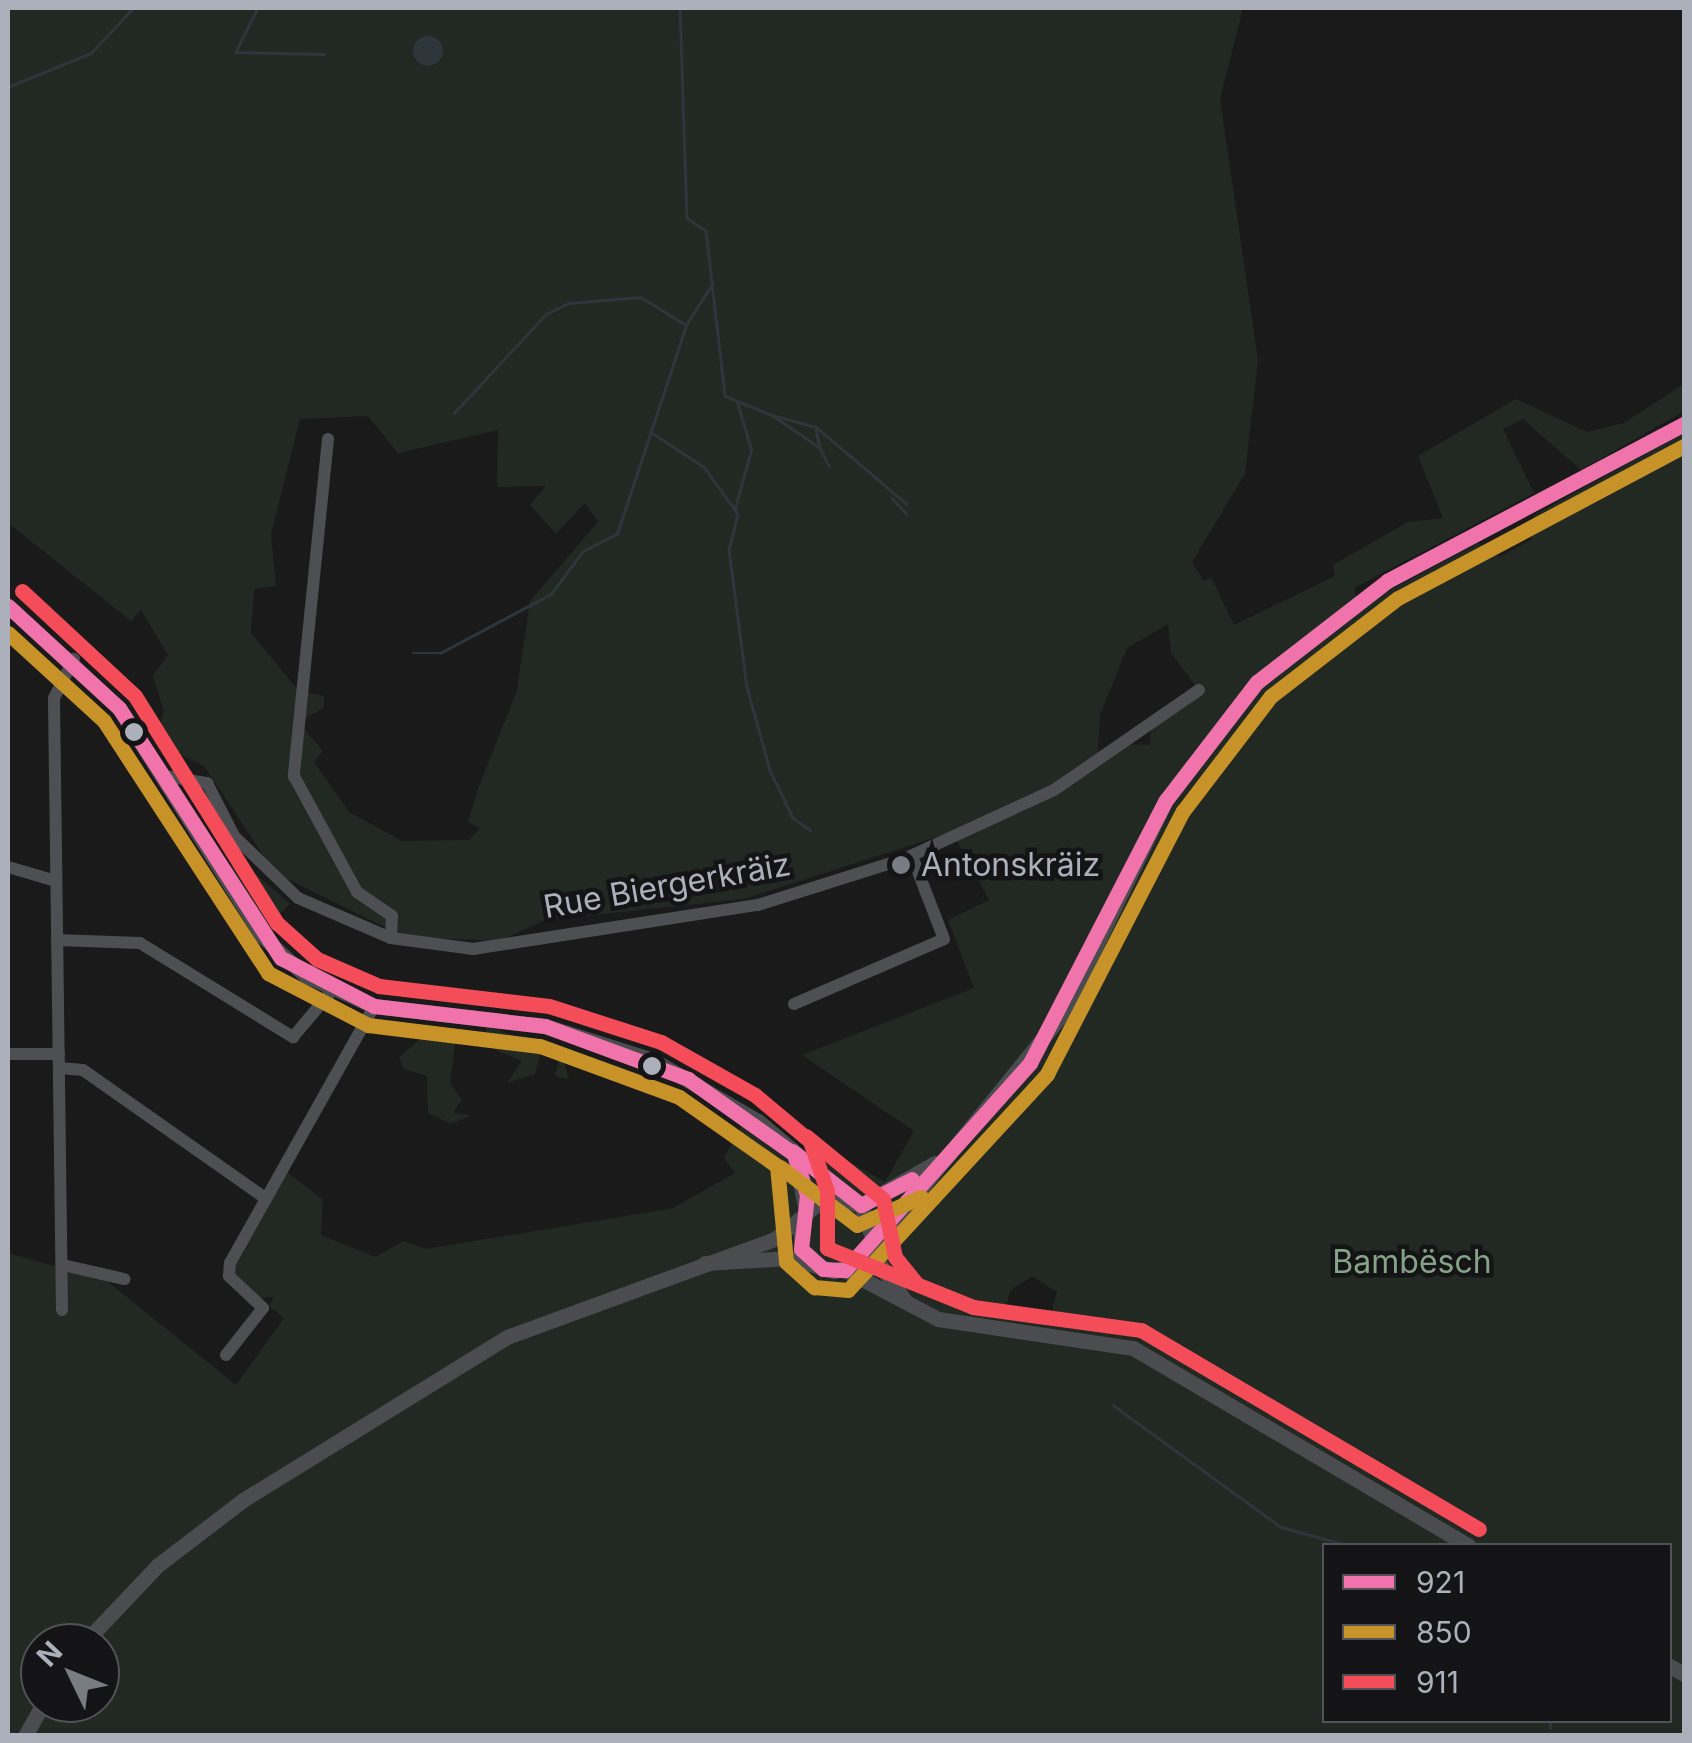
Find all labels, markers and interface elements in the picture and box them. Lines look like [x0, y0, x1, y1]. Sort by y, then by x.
unlabelled marker [124, 722, 144, 742]
street label: Rue Biergerkräiz [541, 845, 793, 927]
place label: Antonskräiz [921, 846, 1100, 884]
marker: Antonskräiz [890, 854, 912, 876]
unlabelled marker [642, 1056, 662, 1076]
park label: Bambësch [1332, 1243, 1492, 1281]
legend [1322, 1543, 1672, 1723]
text: 921 [1416, 1564, 1465, 1600]
text: 850 [1416, 1614, 1472, 1650]
north arrow [20, 1623, 120, 1723]
text: N [30, 1635, 69, 1673]
text: 911 [1416, 1664, 1459, 1700]

